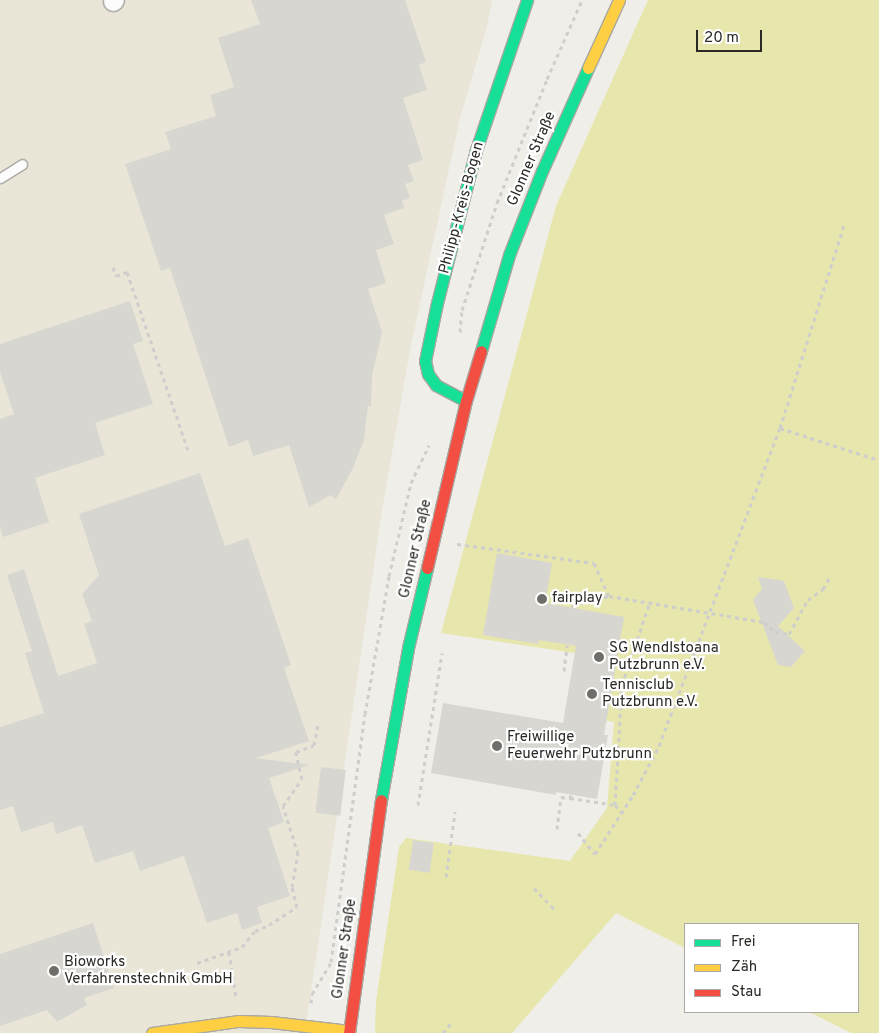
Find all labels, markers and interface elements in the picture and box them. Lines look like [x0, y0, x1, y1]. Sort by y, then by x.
scale bar [699, 20, 765, 52]
text: 20 m [704, 29, 739, 48]
street label: Glonner Straße [504, 109, 560, 209]
street label: Philipp-Kreis-Bogen [436, 140, 488, 276]
street label: Glonner Straße [396, 498, 436, 600]
place label: fairplay [552, 590, 603, 608]
marker: fairplay [536, 593, 548, 605]
place label: SG Wendlstoana Putzbrunn e.V. [609, 639, 719, 674]
marker: SG Wendlstoana Putzbrunn e.V. [593, 651, 605, 663]
place label: Tennisclub Putzbrunn e.V. [602, 676, 698, 711]
marker: Tennisclub Putzbrunn e.V. [586, 688, 598, 700]
place label: Freiwillige Feuerwehr Putzbrunn [507, 728, 652, 763]
marker: Freiwillige Feuerwehr Putzbrunn [491, 740, 503, 752]
street label: Glonner Straße [329, 898, 361, 1000]
legend [684, 923, 859, 1013]
text: Frei [731, 933, 756, 952]
place label: Bioworks Verfahrenstechnik GmbH [64, 953, 233, 988]
text: Zäh [731, 958, 757, 977]
marker: Bioworks Verfahrenstechnik GmbH [48, 965, 60, 977]
text: Stau [731, 983, 762, 1002]

